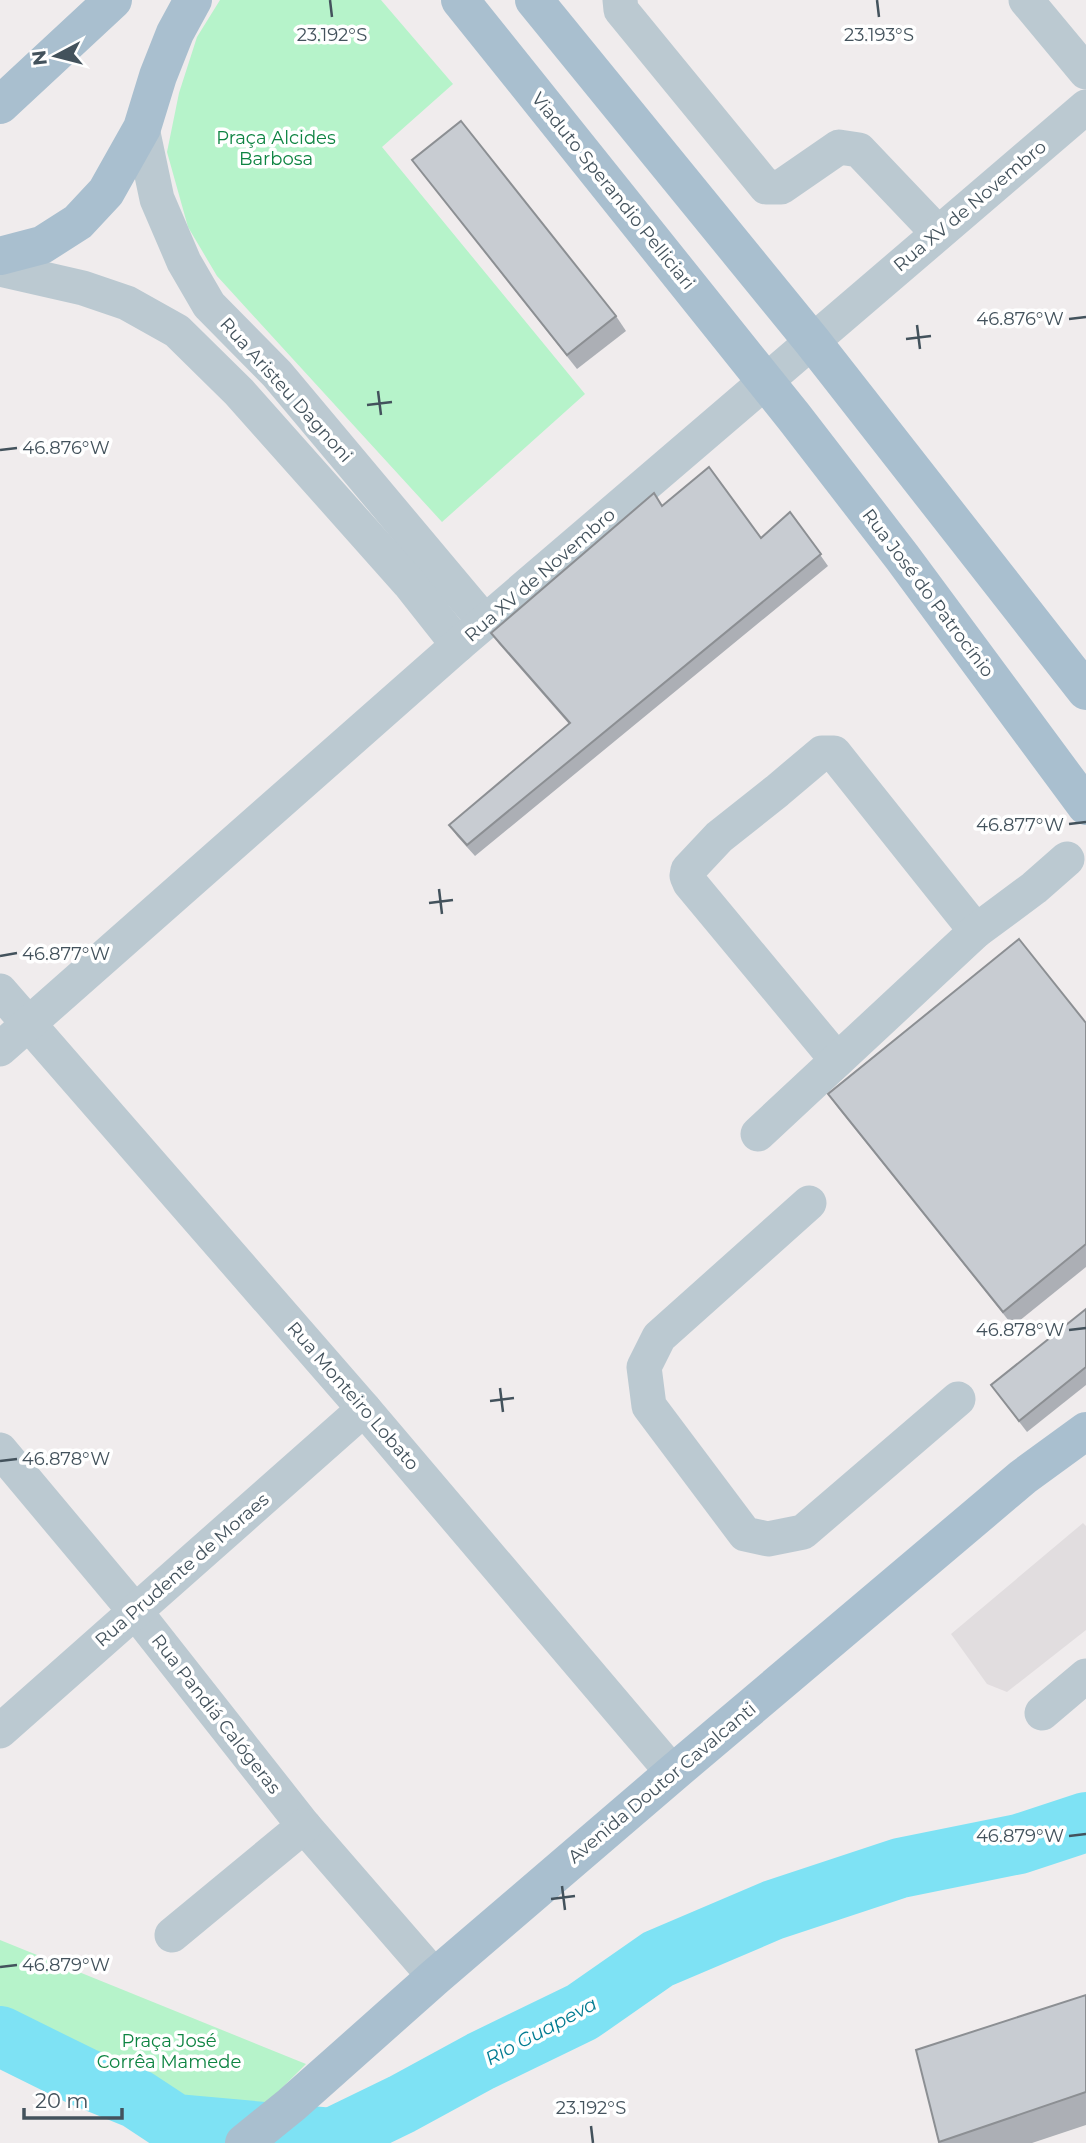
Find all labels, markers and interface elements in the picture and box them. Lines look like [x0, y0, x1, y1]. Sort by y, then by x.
north arrow [21, 21, 91, 91]
text: 23.192°S [297, 24, 367, 46]
text: 23.193°S [844, 24, 914, 46]
text: N [27, 49, 52, 67]
street label: Viaduto Sperandio Pelliciari [527, 88, 699, 294]
park label: Praça Alcides Barbosa [216, 127, 336, 170]
street label: Rua XV de Novembro [889, 136, 1051, 276]
text: 46.876°W [976, 308, 1064, 330]
street label: Rua Aristeu Dagnoni [215, 313, 357, 467]
text: 46.876°W [22, 437, 110, 459]
street label: Rua XV de Novembro [460, 504, 620, 646]
street label: Rua José do Patrocínio [857, 504, 999, 682]
text: 46.877°W [976, 814, 1064, 836]
text: 46.877°W [22, 943, 110, 965]
street label: Rua Monteiro Lobato [283, 1317, 423, 1475]
text: 46.878°W [976, 1319, 1064, 1341]
text: 46.878°W [22, 1448, 110, 1470]
street label: Rua Prudente de Moraes [91, 1488, 274, 1651]
street label: Rua Pandiá Calógeras [147, 1630, 285, 1798]
street label: Avenida Doutor Cavalcanti [563, 1698, 761, 1868]
text: 46.879°W [976, 1825, 1064, 1847]
text: 46.879°W [22, 1954, 110, 1976]
water label: Rio Guapeva [481, 1992, 601, 2070]
park label: Praça José Corrêa Mamede [97, 2030, 241, 2073]
scale bar [24, 2076, 122, 2120]
text: 20 m [35, 2088, 89, 2113]
text: 23.192°S [556, 2097, 626, 2119]

